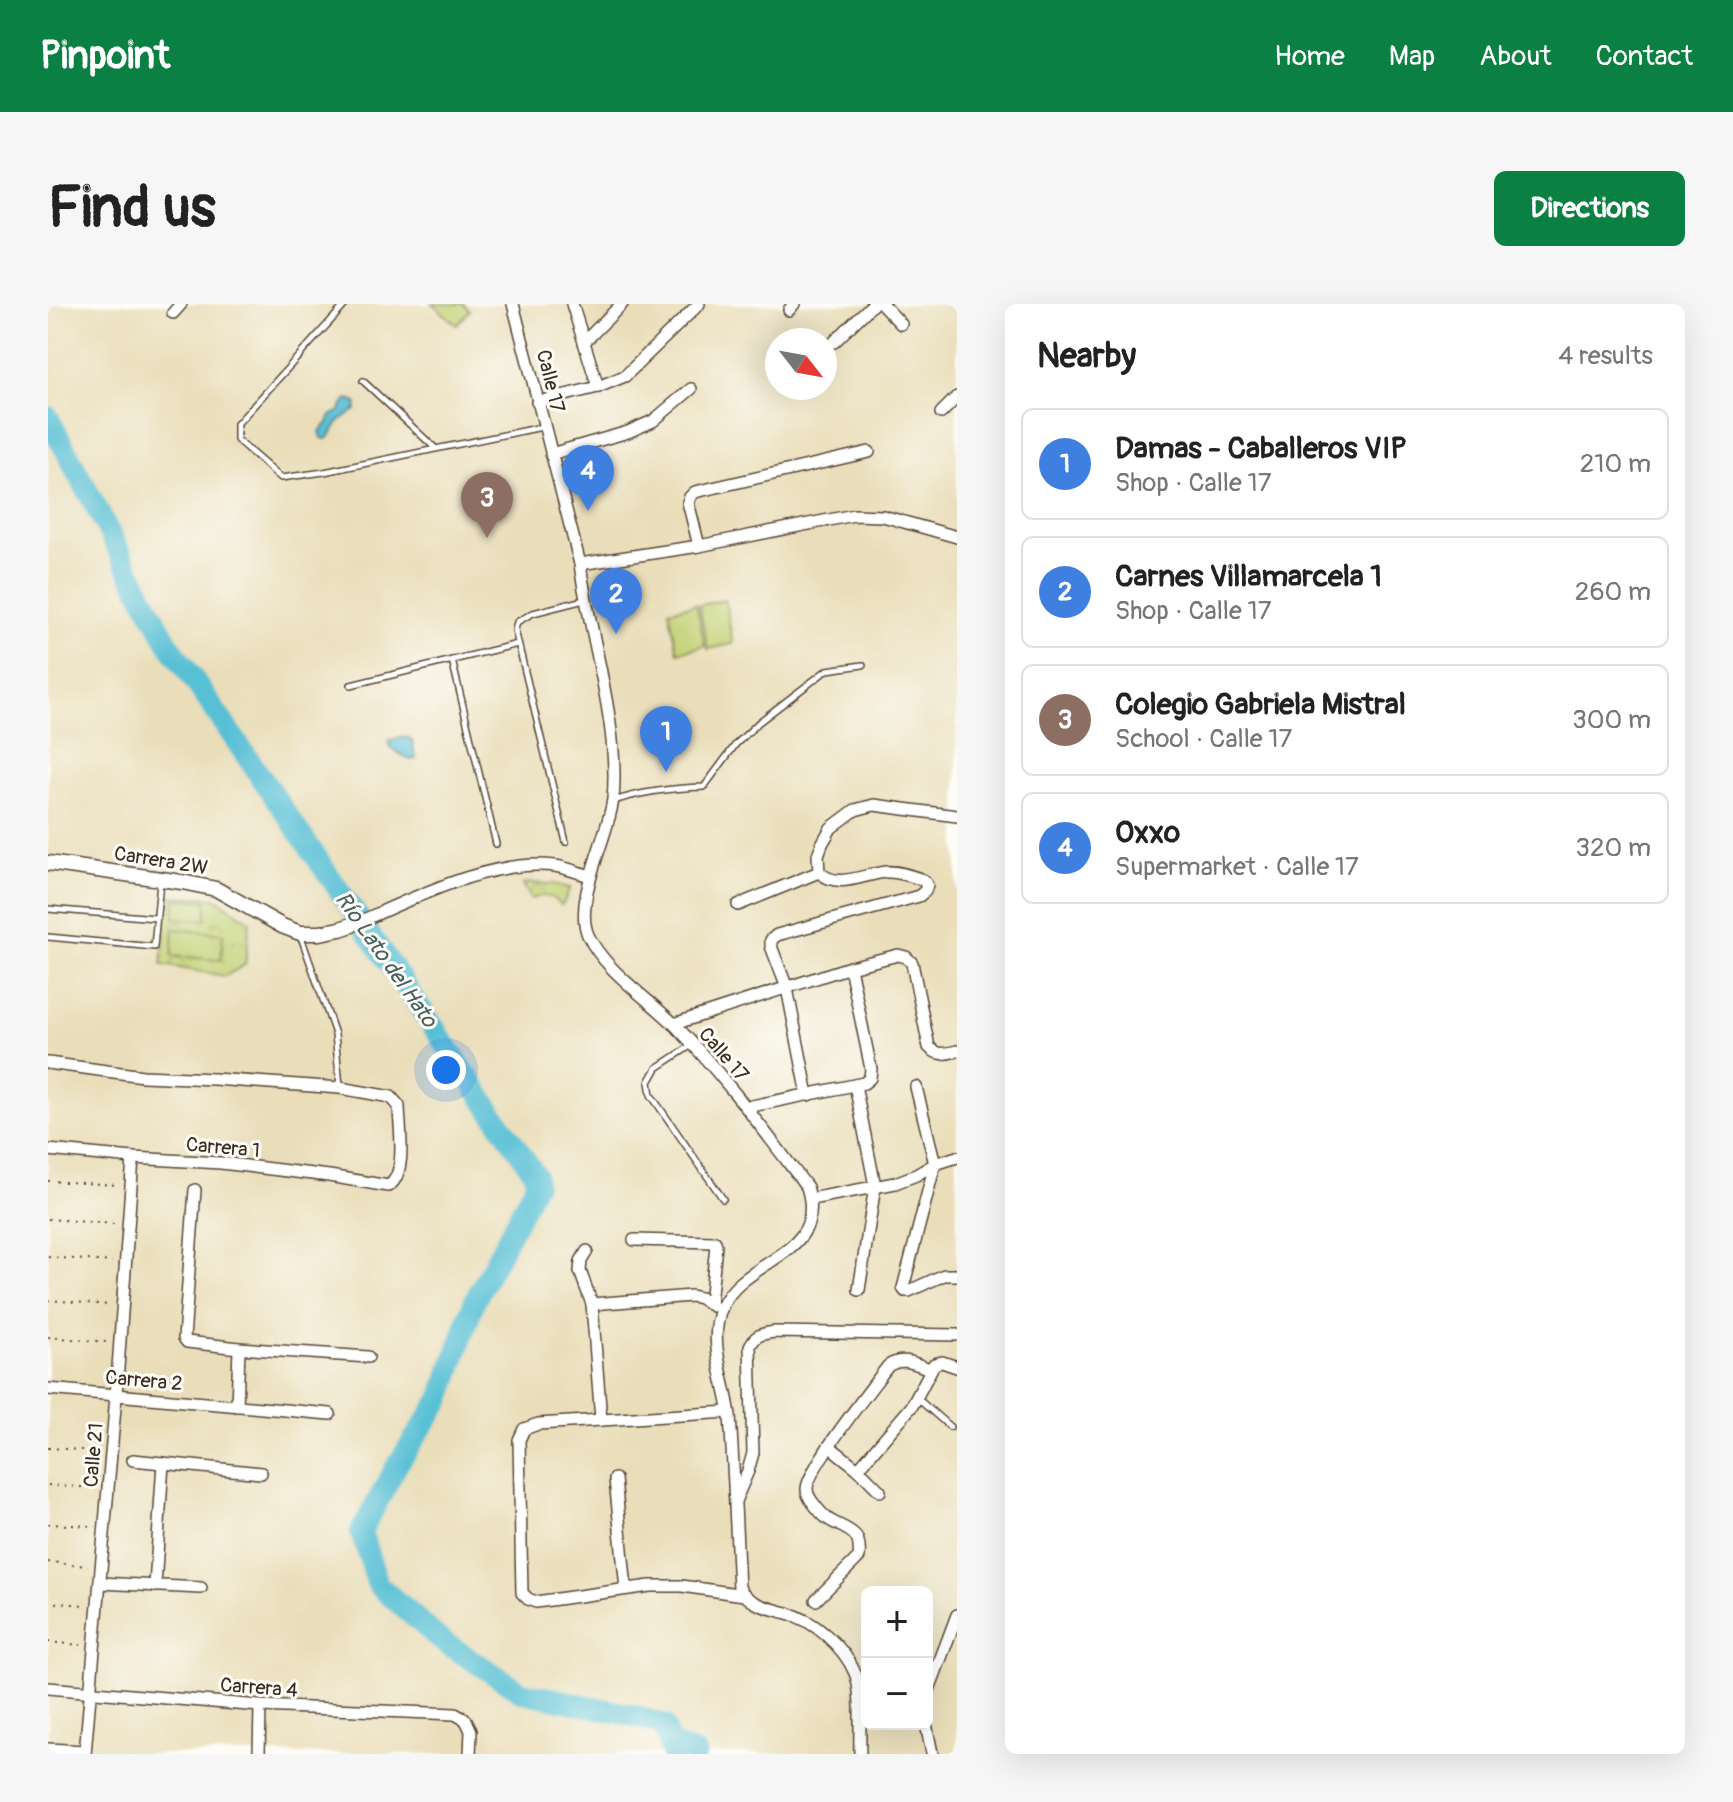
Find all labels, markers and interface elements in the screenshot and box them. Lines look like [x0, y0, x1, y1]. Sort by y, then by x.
text: Pinpoint [40, 32, 170, 80]
text: Home [1274, 39, 1345, 74]
text: Map [1389, 39, 1435, 74]
text: About [1479, 39, 1552, 74]
text: Contact [1596, 39, 1693, 74]
button: Directions [1494, 171, 1685, 246]
text: Find us [48, 174, 216, 243]
north arrow [765, 328, 837, 400]
text: Nearby [1037, 335, 1136, 378]
text: 4 results [1558, 340, 1653, 372]
street label: Calle 17 [531, 347, 570, 415]
text: Damas - Caballeros VIP [1115, 430, 1407, 467]
pin: 4 [562, 445, 614, 511]
text: 1 [1060, 448, 1070, 480]
text: 210 m [1580, 448, 1651, 480]
text: Shop · Calle 17 [1115, 467, 1271, 499]
pin: 3 [461, 472, 513, 538]
text: Carnes Villamarcela 1 [1115, 558, 1382, 595]
pin: 2 [590, 568, 642, 634]
text: 2 [1058, 576, 1072, 608]
text: 260 m [1575, 576, 1651, 608]
text: Shop · Calle 17 [1115, 595, 1271, 627]
text: Colegio Gabriela Mistral [1115, 686, 1406, 723]
text: 3 [1058, 704, 1072, 736]
text: 300 m [1572, 704, 1651, 736]
pin: 1 [640, 706, 692, 772]
text: School · Calle 17 [1115, 723, 1292, 755]
text: Oxxo [1115, 814, 1180, 851]
text: 4 [1057, 832, 1073, 864]
text: 320 m [1575, 832, 1651, 864]
street label: Carrera 2W [112, 841, 210, 880]
text: Supermarket · Calle 17 [1115, 851, 1359, 883]
water label: Río Lato del Hato [329, 886, 444, 1034]
street label: Calle 17 [693, 1022, 754, 1087]
your location [426, 1050, 466, 1090]
street label: Carrera 1 [185, 1132, 261, 1163]
street label: Carrera 2 [104, 1365, 184, 1396]
street label: Calle 21 [78, 1422, 109, 1488]
map controls [861, 1586, 933, 1730]
button: + [861, 1586, 933, 1658]
button: − [861, 1658, 933, 1730]
street label: Carrera 4 [219, 1672, 299, 1703]

